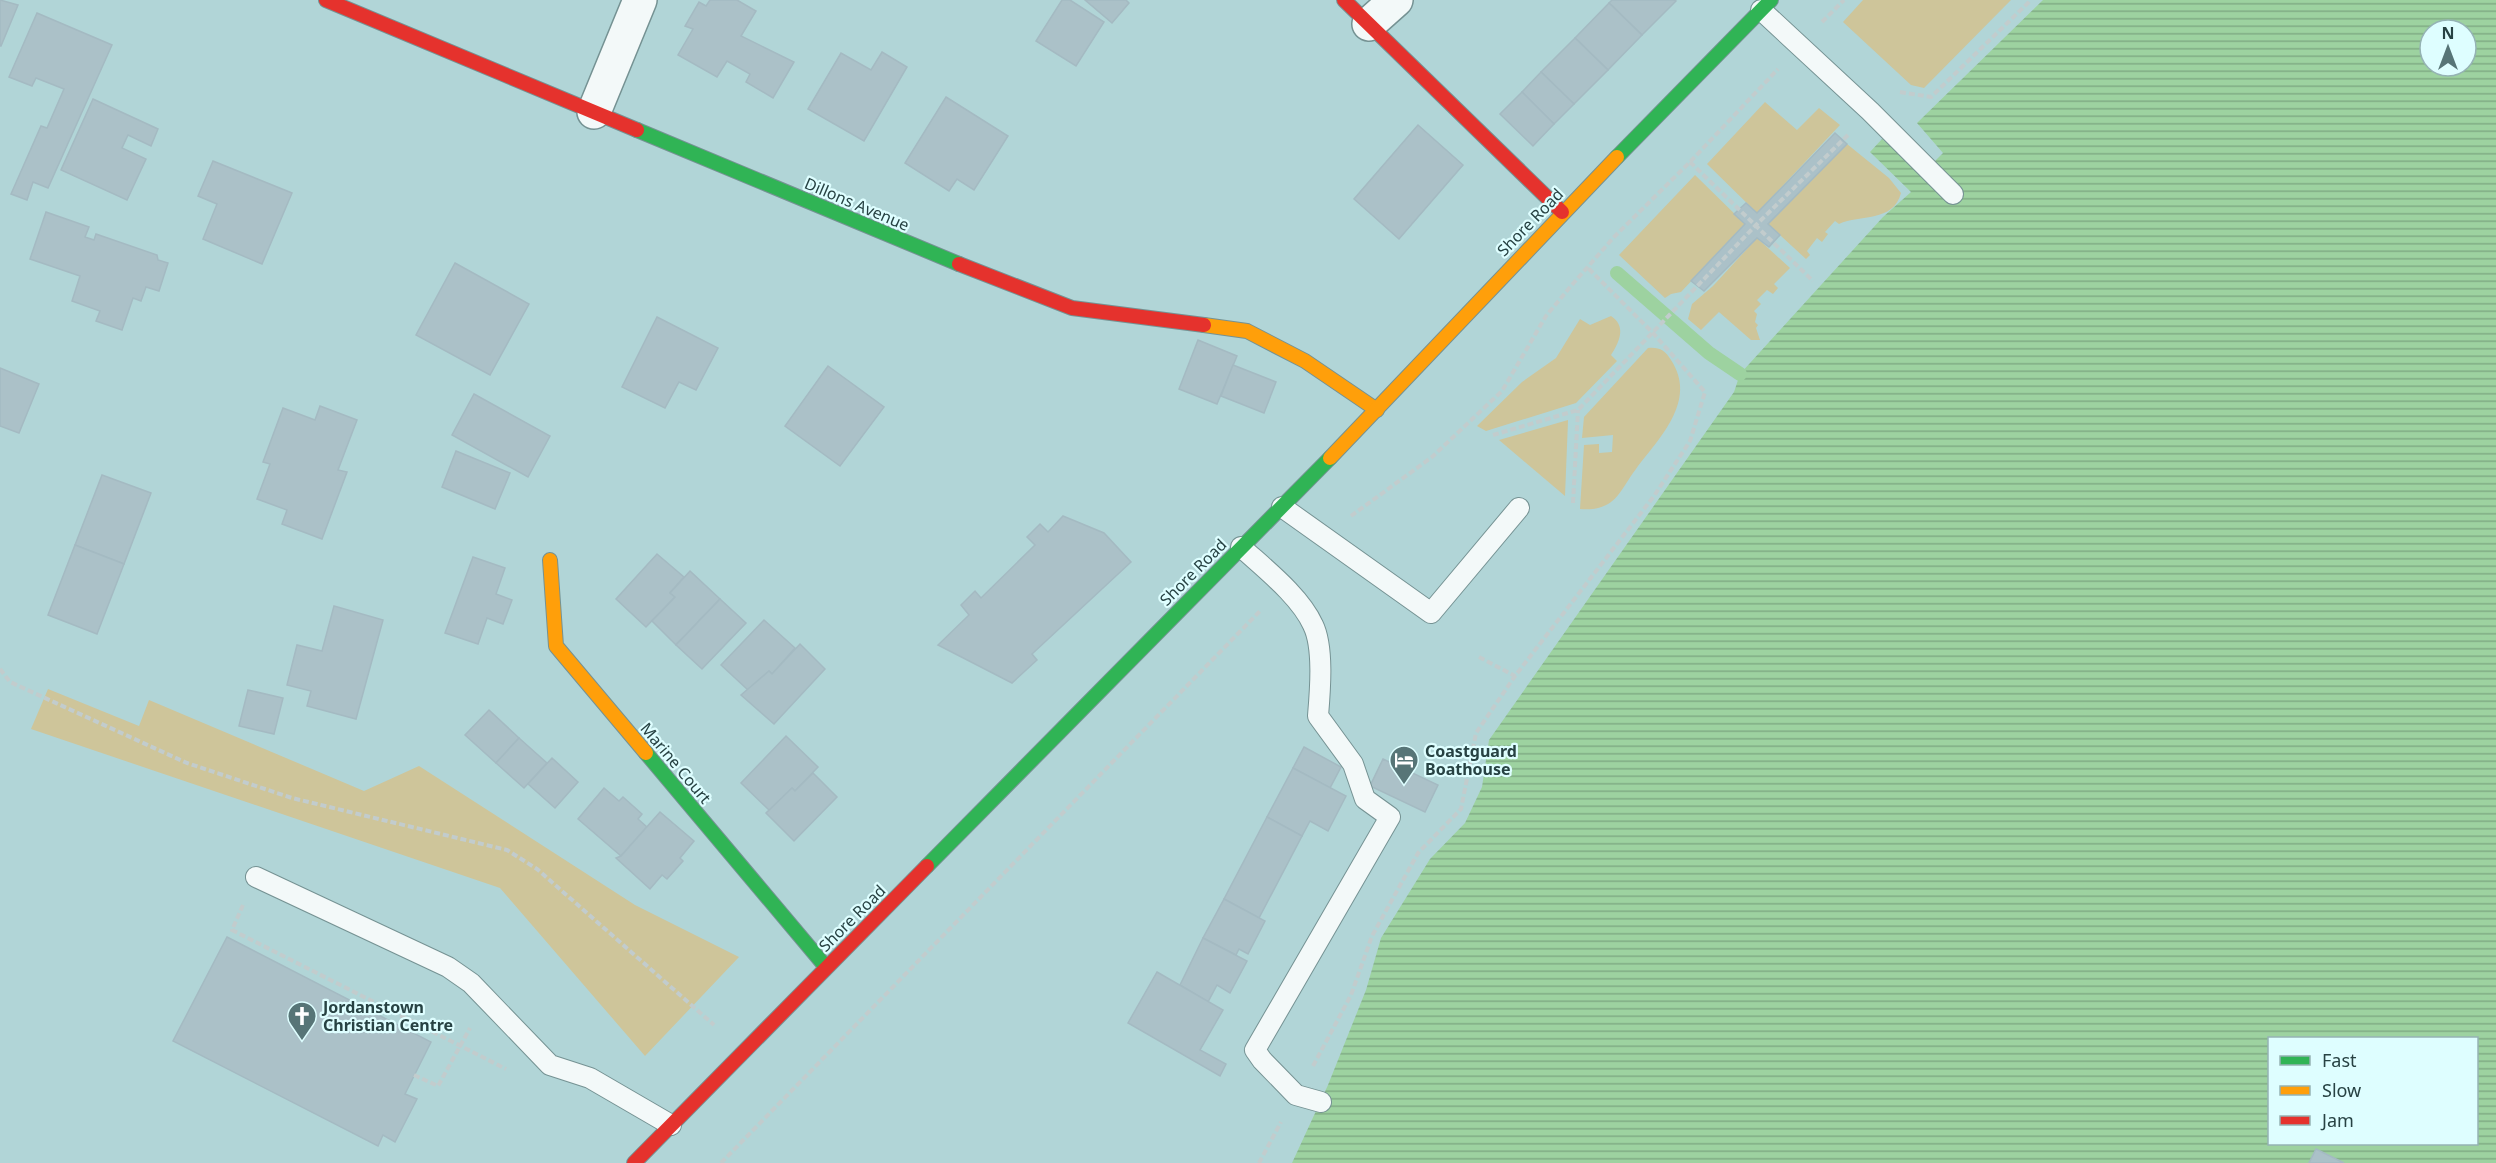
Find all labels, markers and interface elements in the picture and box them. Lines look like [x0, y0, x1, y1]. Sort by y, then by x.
north arrow [2418, 18, 2478, 78]
text: N [2441, 22, 2455, 44]
street label: Dillons Avenue [801, 172, 913, 236]
street label: Shore Road [1492, 183, 1568, 261]
street label: Shore Road [1155, 534, 1231, 610]
street label: Marine Court [636, 718, 716, 808]
place label: Coastguard Boathouse [1425, 740, 1517, 780]
hotel icon: Coastguard Boathouse [1388, 744, 1420, 786]
street label: Shore Road [814, 880, 890, 956]
place label: Jordanstown Christian Centre [321, 996, 453, 1036]
church icon: Jordanstown Christian Centre [286, 1000, 318, 1042]
legend [2268, 1037, 2478, 1145]
text: Fast [2322, 1048, 2357, 1072]
text: Slow [2322, 1078, 2361, 1102]
text: Jam [2320, 1108, 2354, 1132]

